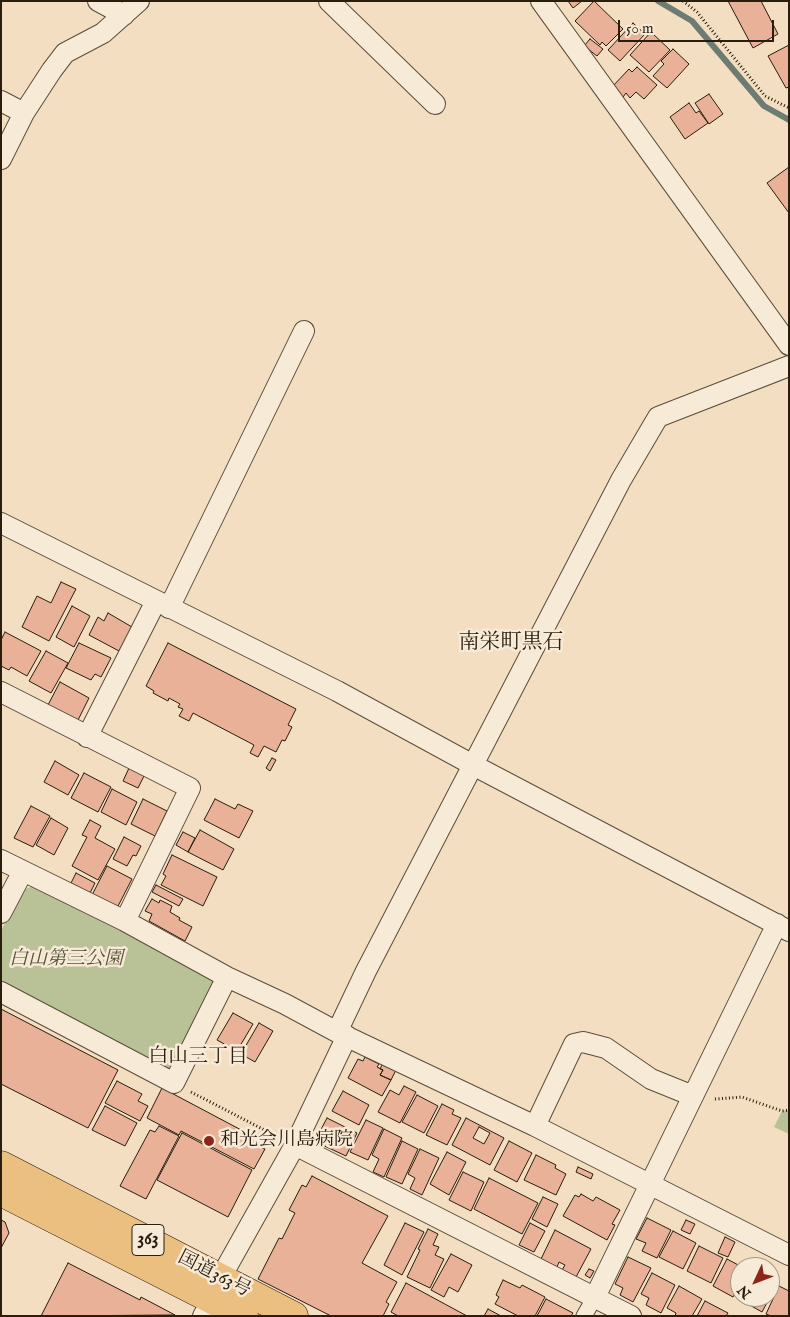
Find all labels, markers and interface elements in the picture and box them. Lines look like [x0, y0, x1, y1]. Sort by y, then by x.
scale bar [620, 10, 776, 42]
text: 50 m [626, 19, 654, 38]
district label: 南栄町黒石 [459, 631, 563, 657]
park label: 白山第三公園 [9, 949, 123, 971]
district label: 白山三丁目 [148, 1046, 248, 1070]
place label: 和光会川島病院 [220, 1130, 353, 1152]
marker: 和光会川島病院 [202, 1134, 216, 1148]
road number: 363 [132, 1224, 164, 1256]
street label: 国道363号 [174, 1247, 254, 1303]
north arrow [730, 1257, 780, 1307]
text: N [734, 1281, 755, 1302]

